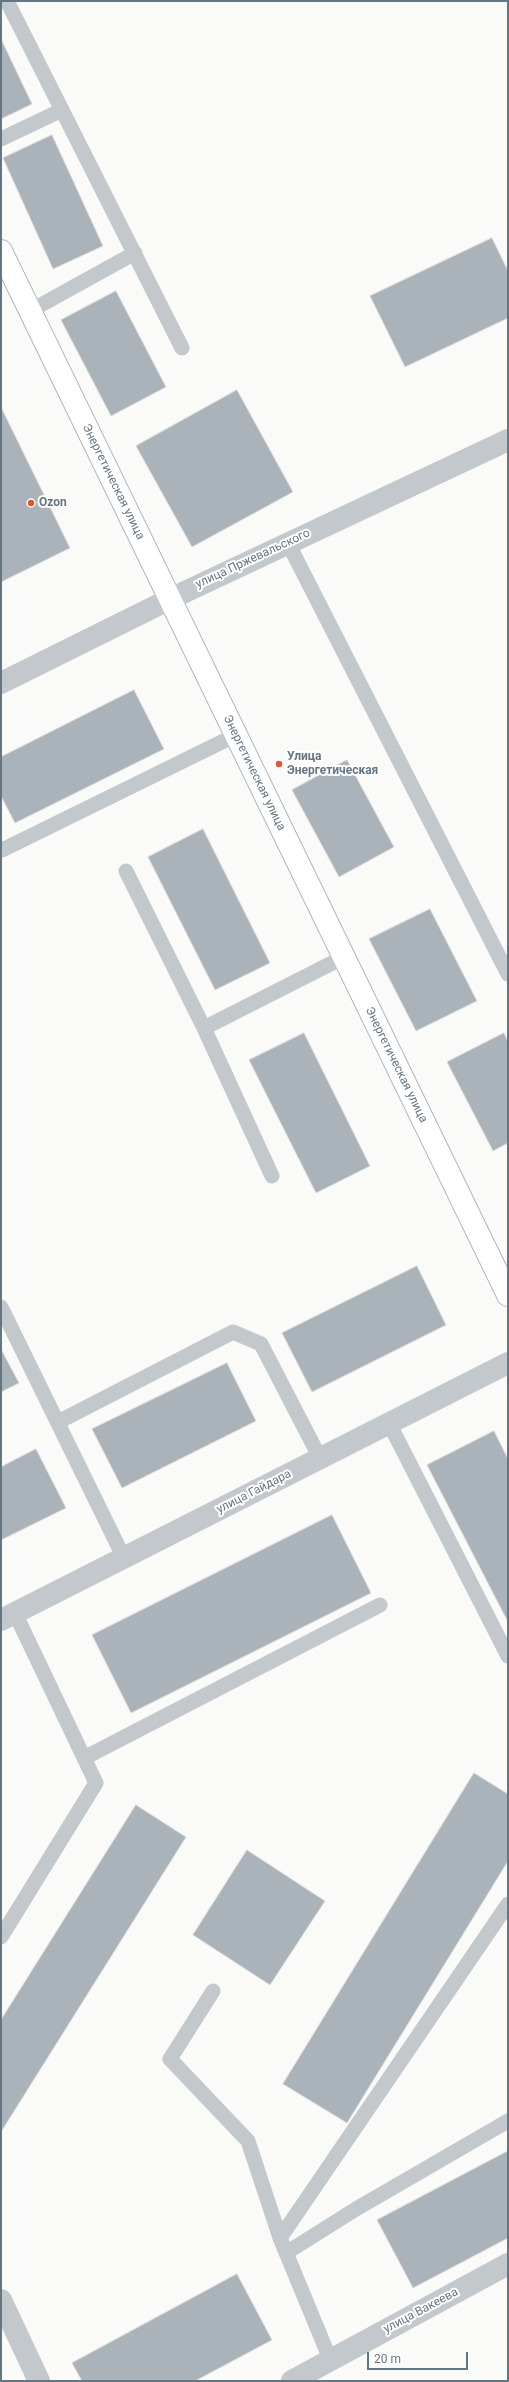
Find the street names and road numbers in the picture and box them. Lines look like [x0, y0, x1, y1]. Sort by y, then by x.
street label: Энергетическая улица [79, 422, 147, 542]
street label: улица Пржевальского [193, 526, 313, 592]
street label: Энергетическая улица [220, 713, 288, 833]
street label: Энергетическая улица [362, 1005, 430, 1125]
street label: улица Гайдара [214, 1467, 294, 1517]
street label: улица Вакеева [381, 2285, 461, 2337]

